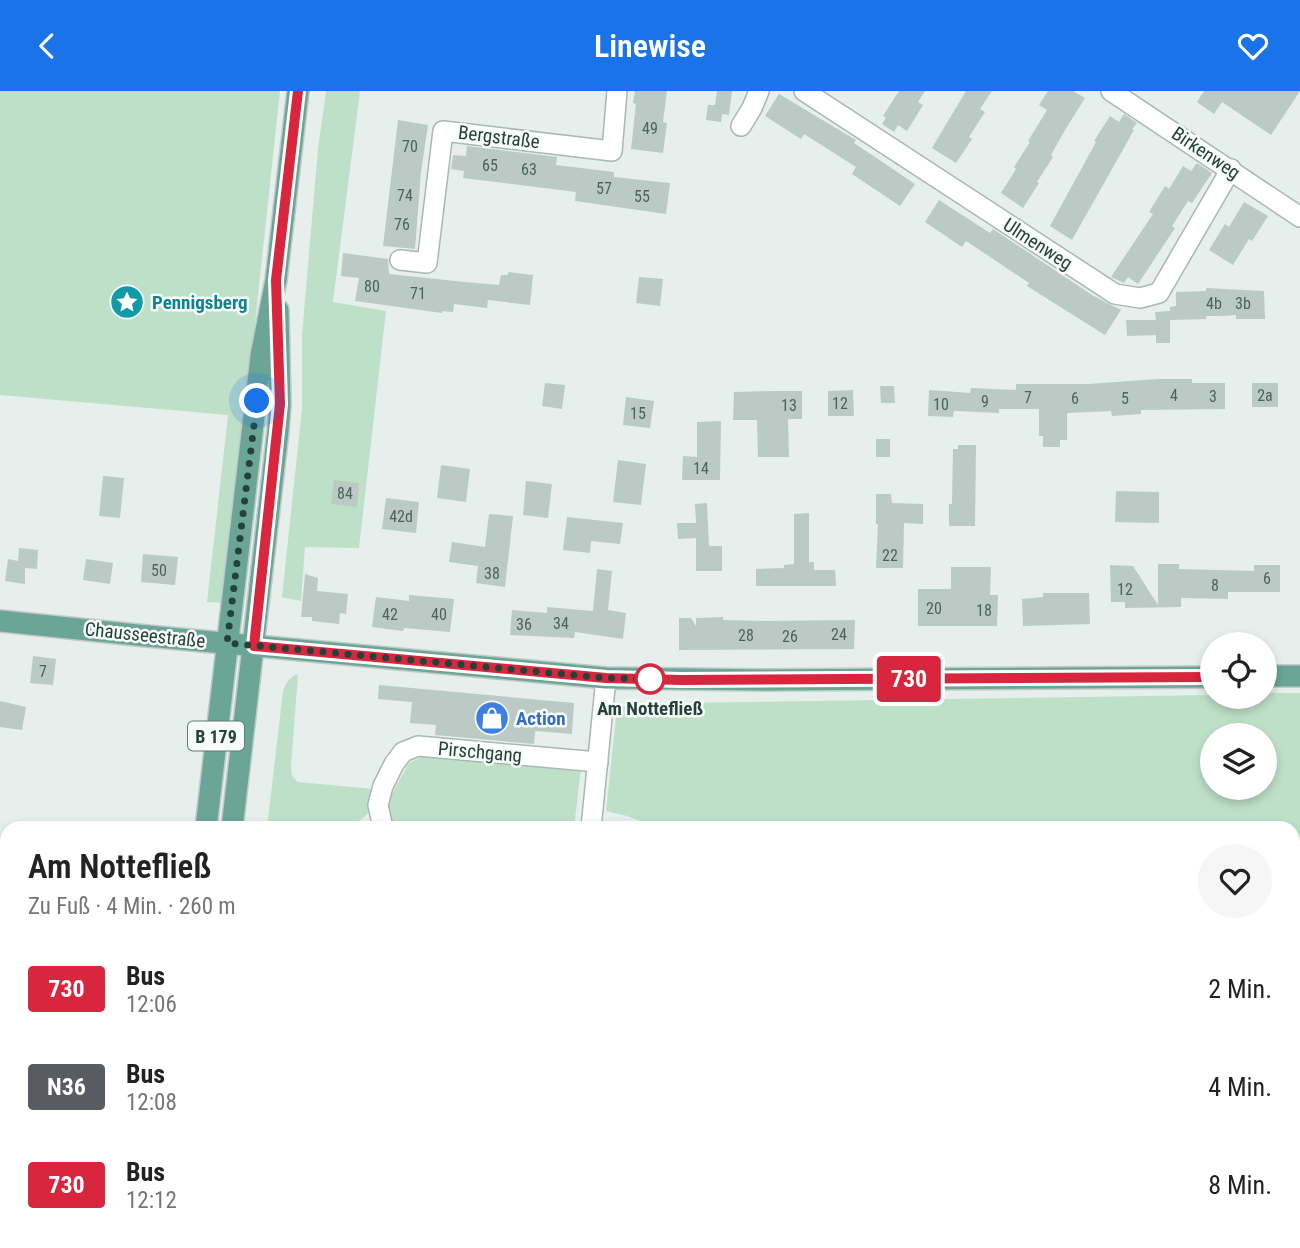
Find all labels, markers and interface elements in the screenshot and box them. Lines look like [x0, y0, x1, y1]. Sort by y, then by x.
icon: back [28, 27, 66, 65]
text: Linewise [594, 27, 706, 65]
icon: heart [1234, 27, 1272, 65]
house number: 49 [642, 119, 658, 138]
street label: Bergstraße [457, 121, 541, 153]
street label: Birkenweg [1167, 122, 1245, 184]
house number: 70 [402, 137, 418, 156]
house number: 65 [482, 156, 498, 175]
house number: 63 [521, 160, 537, 179]
house number: 57 [596, 179, 612, 198]
house number: 74 [397, 186, 413, 205]
house number: 55 [634, 187, 650, 206]
street label: Ulmenweg [999, 213, 1077, 275]
house number: 76 [394, 215, 410, 234]
house number: 80 [364, 277, 380, 296]
place icon: Pennigsberg [108, 283, 146, 321]
house number: 71 [410, 284, 426, 303]
place label: Pennigsberg [152, 291, 248, 314]
house number: 4b [1206, 294, 1222, 313]
house number: 3b [1235, 294, 1251, 313]
your location [239, 383, 274, 418]
house number: 4 [1170, 386, 1178, 405]
house number: 2a [1257, 386, 1273, 405]
house number: 3 [1209, 387, 1217, 406]
house number: 7 [1024, 388, 1032, 407]
house number: 6 [1071, 389, 1079, 408]
house number: 5 [1121, 389, 1129, 408]
house number: 9 [981, 392, 989, 411]
house number: 12 [832, 394, 848, 413]
house number: 10 [933, 395, 949, 414]
house number: 13 [781, 396, 797, 415]
house number: 15 [630, 404, 646, 423]
house number: 14 [693, 459, 709, 478]
house number: 84 [337, 484, 353, 503]
house number: 42d [389, 507, 413, 526]
house number: 22 [882, 546, 898, 565]
house number: 50 [151, 561, 167, 580]
house number: 38 [484, 564, 500, 583]
house number: 6 [1263, 569, 1271, 588]
house number: 8 [1211, 576, 1219, 595]
house number: 12 [1117, 580, 1133, 599]
house number: 20 [926, 599, 942, 618]
house number: 18 [976, 601, 992, 620]
house number: 42 [382, 605, 398, 624]
house number: 40 [431, 605, 447, 624]
house number: 34 [553, 614, 569, 633]
house number: 36 [516, 615, 532, 634]
street label: Chausseestraße [84, 617, 206, 653]
house number: 24 [831, 625, 847, 644]
house number: 28 [738, 626, 754, 645]
house number: 26 [782, 627, 798, 646]
map controls [1200, 632, 1277, 800]
button: locate [1200, 632, 1277, 709]
line badge: 730 [869, 656, 949, 702]
house number: 7 [39, 662, 47, 681]
marker: Am Nottefließ [635, 664, 665, 694]
text: 730 [891, 665, 927, 693]
place label: Am Nottefließ [597, 697, 703, 720]
shop icon: Action [473, 699, 511, 737]
place label: Action [516, 707, 566, 730]
road number: B 179 [188, 721, 244, 751]
button: layers [1200, 723, 1277, 800]
street label: Pirschgang [437, 737, 523, 767]
button: heart [1198, 844, 1272, 918]
text: Am Nottefließ [28, 847, 211, 886]
text: Zu Fuß · 4 Min. · 260 m [28, 893, 236, 920]
text: Bus [126, 961, 165, 991]
text: 2 Min. [1208, 974, 1272, 1004]
text: 730 [48, 975, 85, 1003]
text: 12:06 [126, 991, 177, 1018]
text: Bus [126, 1059, 165, 1089]
text: 4 Min. [1208, 1072, 1272, 1102]
text: N36 [47, 1073, 86, 1101]
text: 12:08 [126, 1089, 177, 1116]
text: Bus [126, 1157, 165, 1187]
text: 8 Min. [1208, 1170, 1272, 1200]
text: 730 [48, 1171, 85, 1199]
text: 12:12 [126, 1187, 177, 1214]

